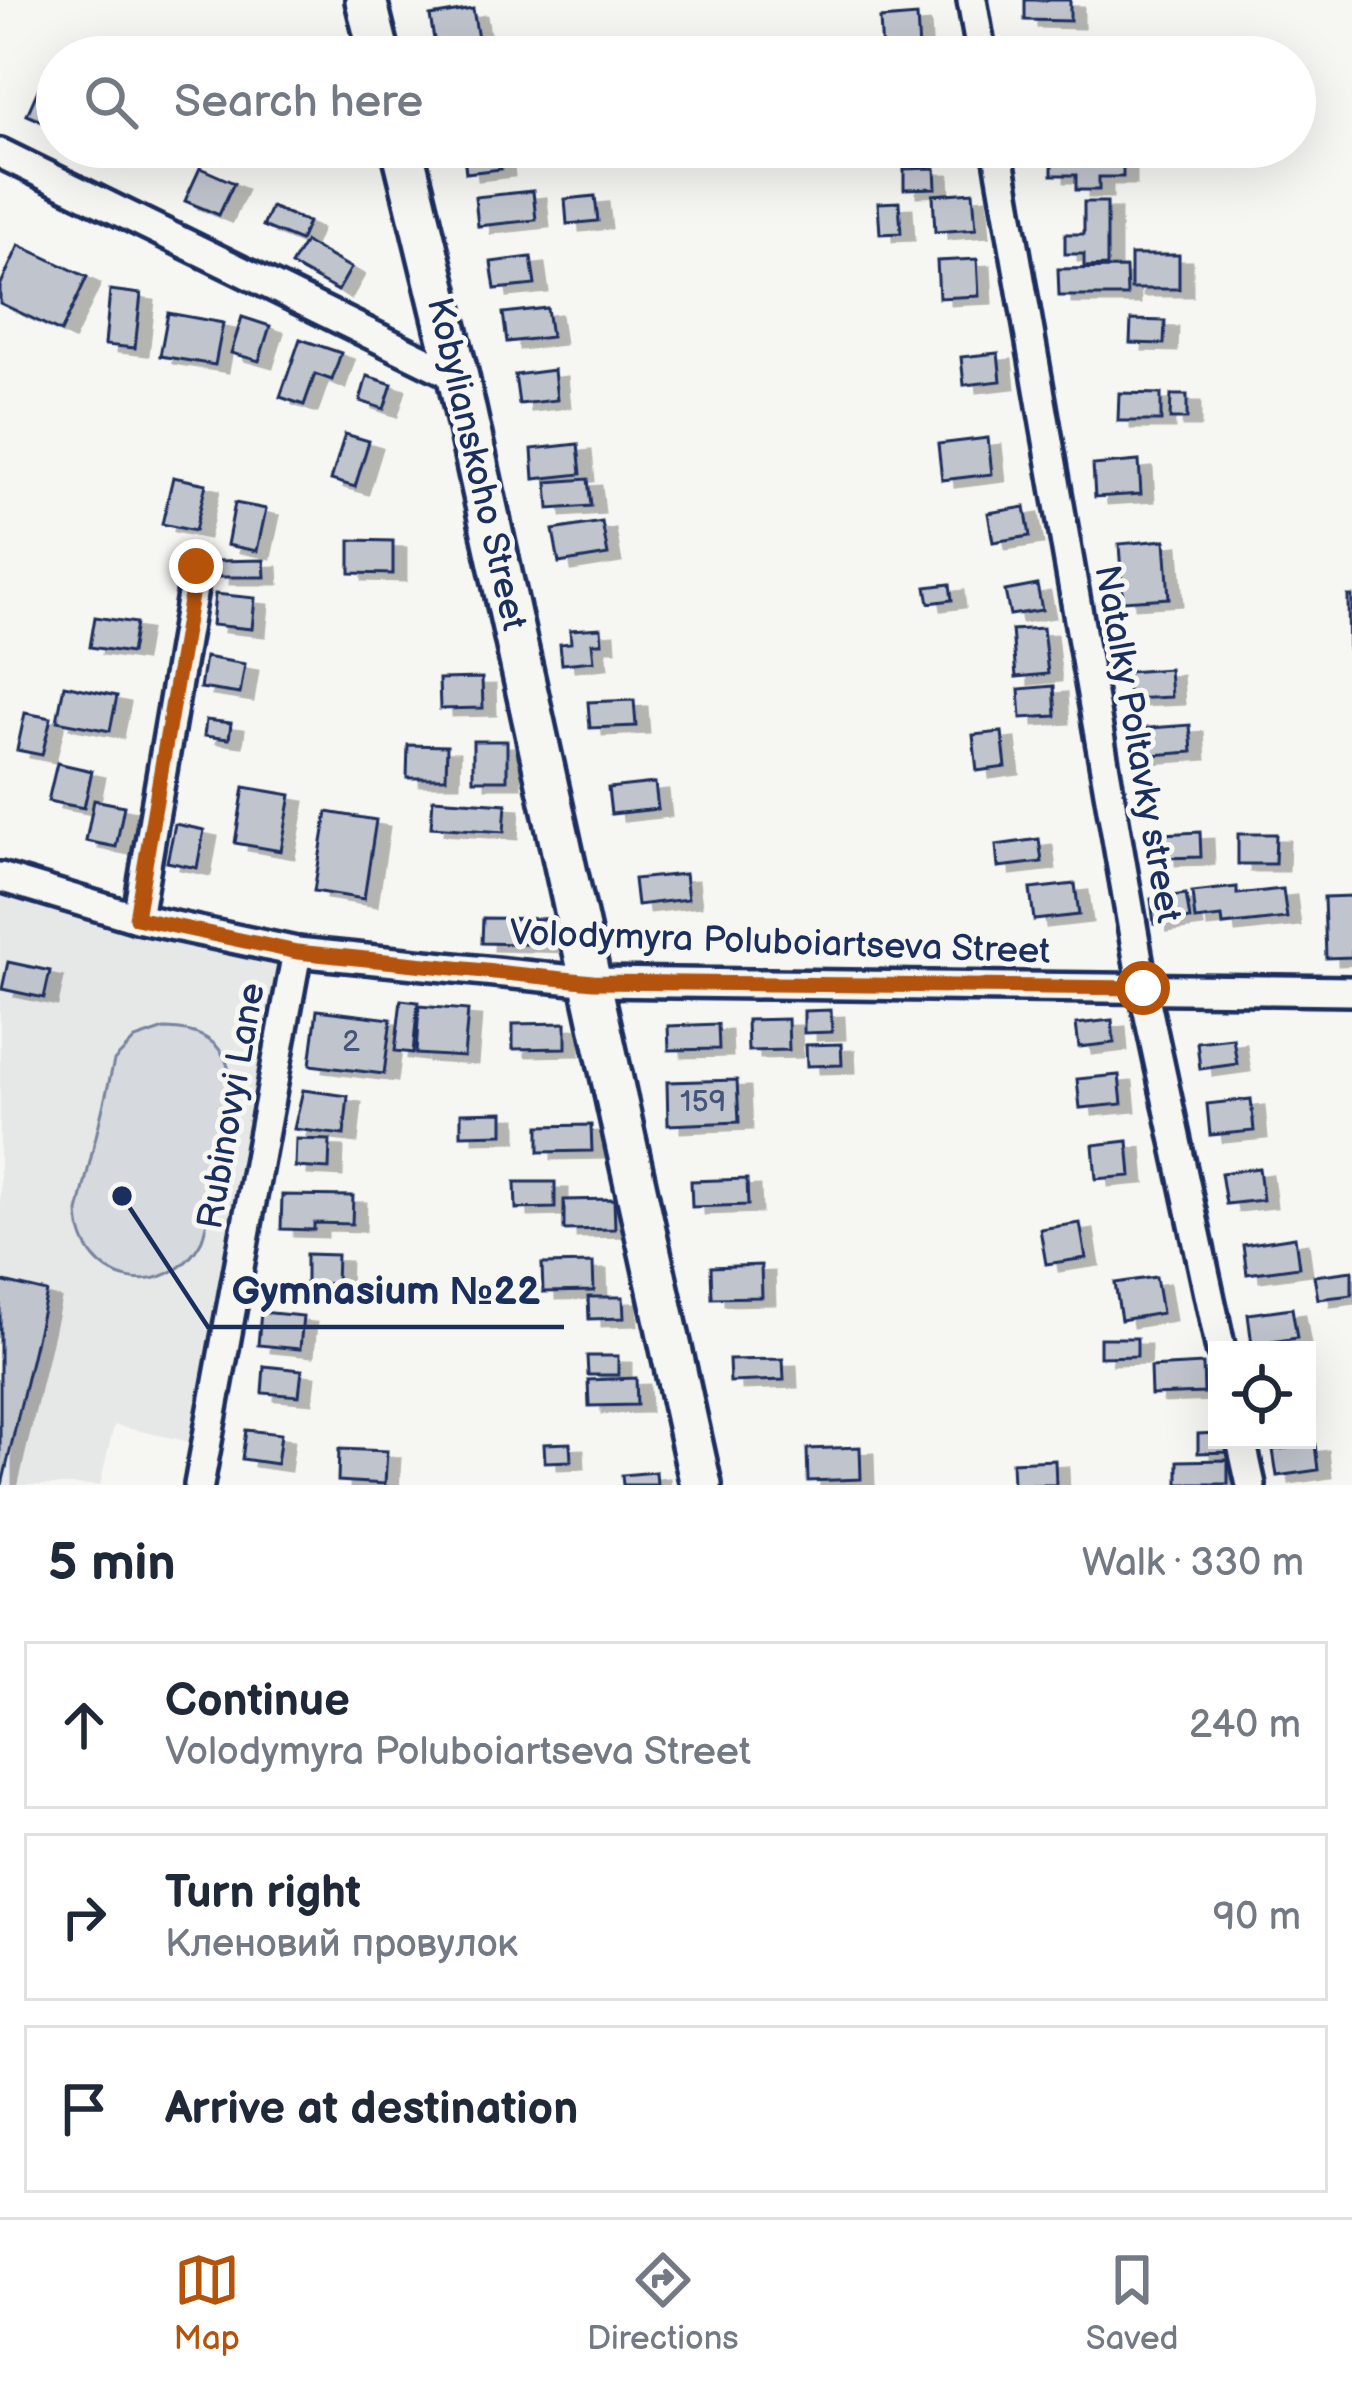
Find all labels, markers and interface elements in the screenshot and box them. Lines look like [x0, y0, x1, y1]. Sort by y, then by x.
search box [36, 36, 1316, 168]
icon: search [78, 69, 144, 135]
text: Search here [174, 75, 423, 130]
street label: Kobylianskoho Street [417, 294, 535, 634]
route end [169, 539, 223, 593]
street label: Natalky Poltavky street [1084, 562, 1190, 926]
street label: Volodymyra Poluboiartseva Street [509, 912, 1051, 974]
route start [1116, 961, 1170, 1015]
street label: Rubinovyi Lane [189, 980, 275, 1232]
house number: 2 [342, 1024, 360, 1060]
house number: 159 [680, 1084, 726, 1120]
callout: Gymnasium №22 [208, 1252, 564, 1327]
text: Gymnasium №22 [232, 1269, 540, 1316]
map controls [1208, 1341, 1316, 1449]
button: locate [1208, 1341, 1316, 1449]
text: 5 min [48, 1533, 176, 1594]
text: Walk · 330 m [1082, 1540, 1304, 1587]
text: Continue [165, 1674, 350, 1729]
icon: ahead [51, 1692, 117, 1758]
text: 240 m [1189, 1702, 1301, 1749]
text: Volodymyra Poluboiartseva Street [165, 1729, 751, 1776]
text: Turn right [165, 1866, 361, 1921]
icon: right [51, 1884, 117, 1950]
text: 90 m [1213, 1894, 1301, 1941]
text: Кленовий провулок [165, 1921, 518, 1968]
icon: arrive [51, 2076, 117, 2142]
text: Arrive at destination [165, 2082, 578, 2137]
tab: Map [174, 2247, 240, 2359]
tab: Directions [587, 2247, 739, 2359]
tab: Saved [1086, 2247, 1178, 2359]

